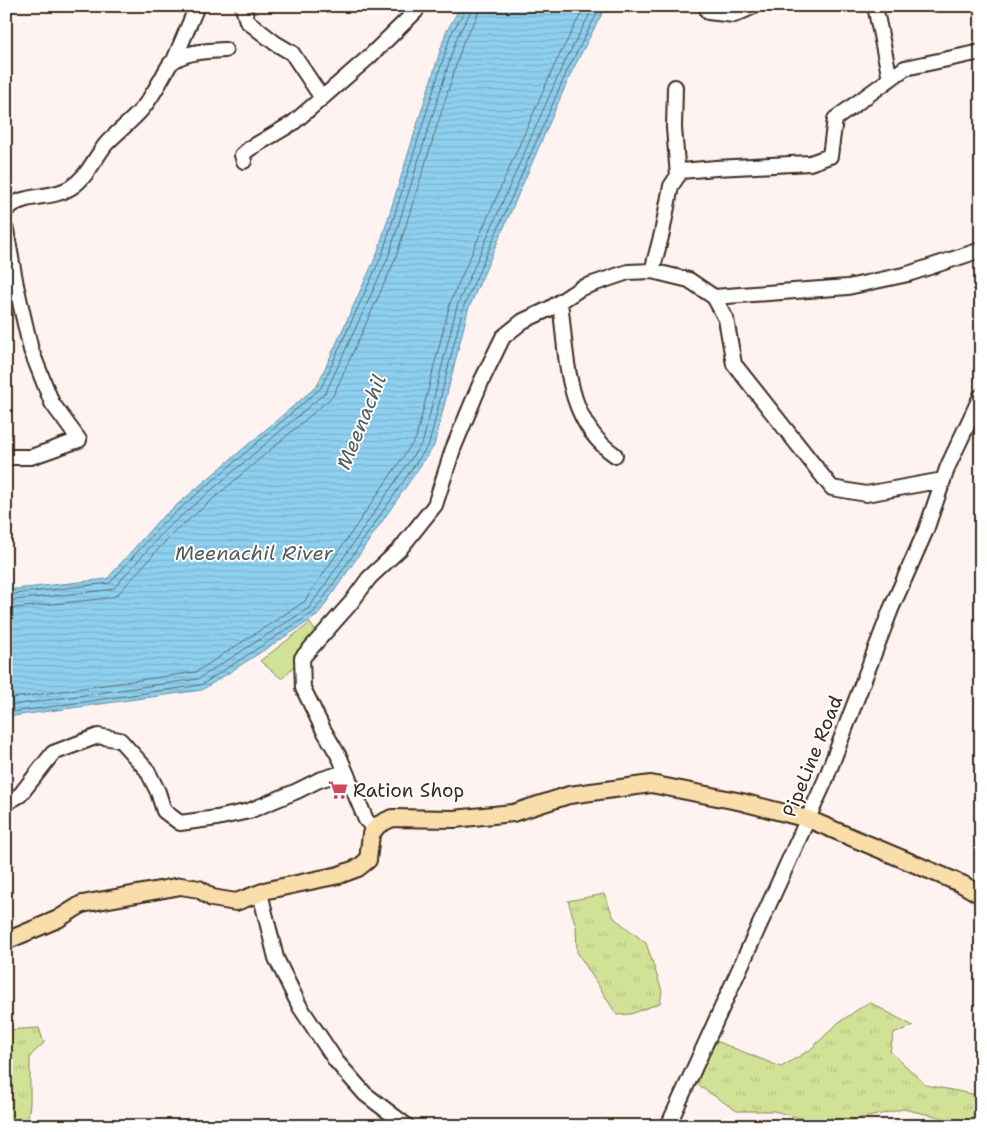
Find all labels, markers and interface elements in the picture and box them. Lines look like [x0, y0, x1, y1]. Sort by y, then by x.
water label: Meenachil [330, 371, 392, 473]
water label: Meenachil River [175, 540, 334, 566]
street label: PipeLine Road [777, 692, 848, 821]
place label: Ration Shop [353, 778, 464, 803]
supermarket icon: Ration Shop [327, 779, 349, 801]

